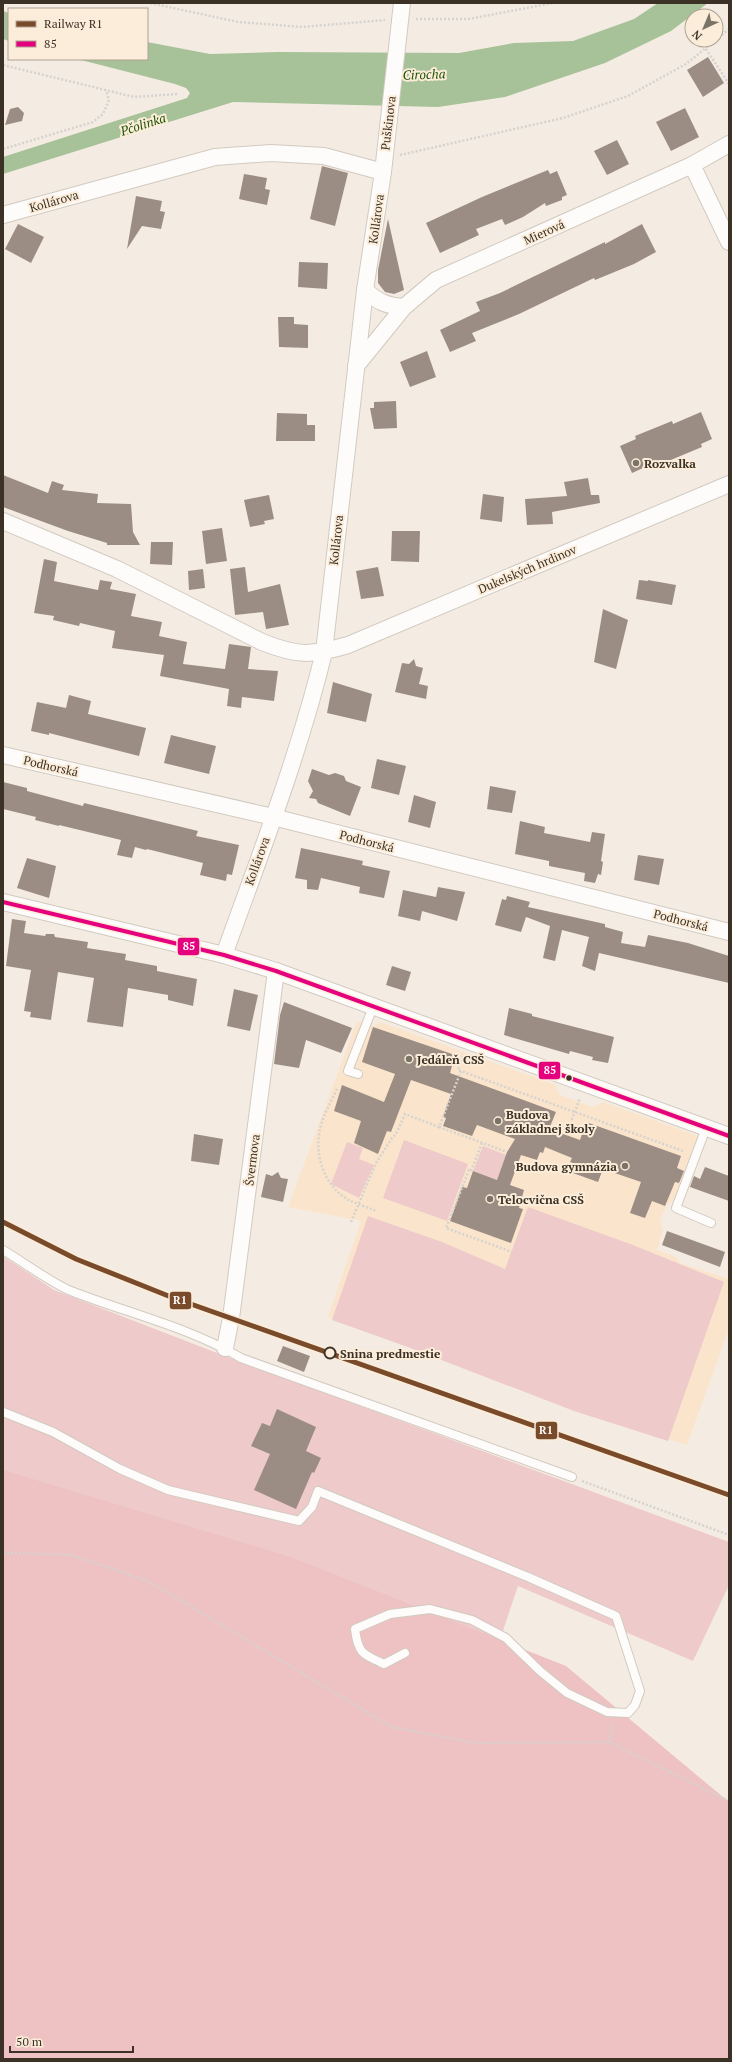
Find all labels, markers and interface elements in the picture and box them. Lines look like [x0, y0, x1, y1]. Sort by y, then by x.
legend [8, 8, 148, 60]
north arrow [684, 8, 724, 48]
text: Railway R1 [44, 16, 103, 31]
text: N [689, 27, 705, 43]
text: 85 [44, 36, 57, 51]
water label: Cirocha [402, 64, 446, 84]
street label: Puškinova [377, 95, 399, 151]
water label: Pčolinka [117, 108, 168, 140]
street label: Kollárova [28, 187, 80, 215]
street label: Kollárova [365, 193, 387, 245]
street label: Mierová [521, 216, 567, 248]
place label: Rozvalka [644, 456, 696, 471]
marker: Rozvalka [631, 458, 641, 468]
street label: Kollárova [326, 514, 346, 566]
street label: Dukelských hrdinov [476, 541, 579, 596]
street label: Podhorská [22, 752, 80, 780]
street label: Podhorská [338, 827, 396, 855]
street label: Kollárova [241, 835, 273, 887]
street label: Podhorská [652, 906, 710, 934]
line badge: 85 [177, 937, 200, 956]
text: 85 [183, 939, 195, 953]
place label: Jedáleň CSŠ [417, 1052, 485, 1067]
marker: Jedáleň CSŠ [404, 1054, 414, 1064]
line badge: 85 [538, 1061, 561, 1080]
text: 85 [544, 1063, 556, 1077]
unlabelled marker [564, 1073, 574, 1083]
place label: Budova základnej školy [506, 1107, 595, 1136]
marker: Budova základnej školy [493, 1116, 503, 1126]
street label: Švermova [241, 1133, 263, 1187]
place label: Budova gymnázia [516, 1159, 617, 1174]
marker: Budova gymnázia [620, 1161, 630, 1171]
place label: Telocvična CSŠ [498, 1192, 584, 1207]
marker: Telocvična CSŠ [485, 1194, 495, 1204]
line badge: R1 [169, 1291, 192, 1310]
text: R1 [173, 1293, 187, 1307]
marker: Snina predmestie [323, 1346, 337, 1360]
place label: Snina predmestie [340, 1346, 441, 1361]
line badge: R1 [535, 1421, 558, 1440]
text: R1 [539, 1423, 553, 1437]
scale bar [10, 2028, 133, 2054]
text: 50 m [16, 2034, 43, 2049]

